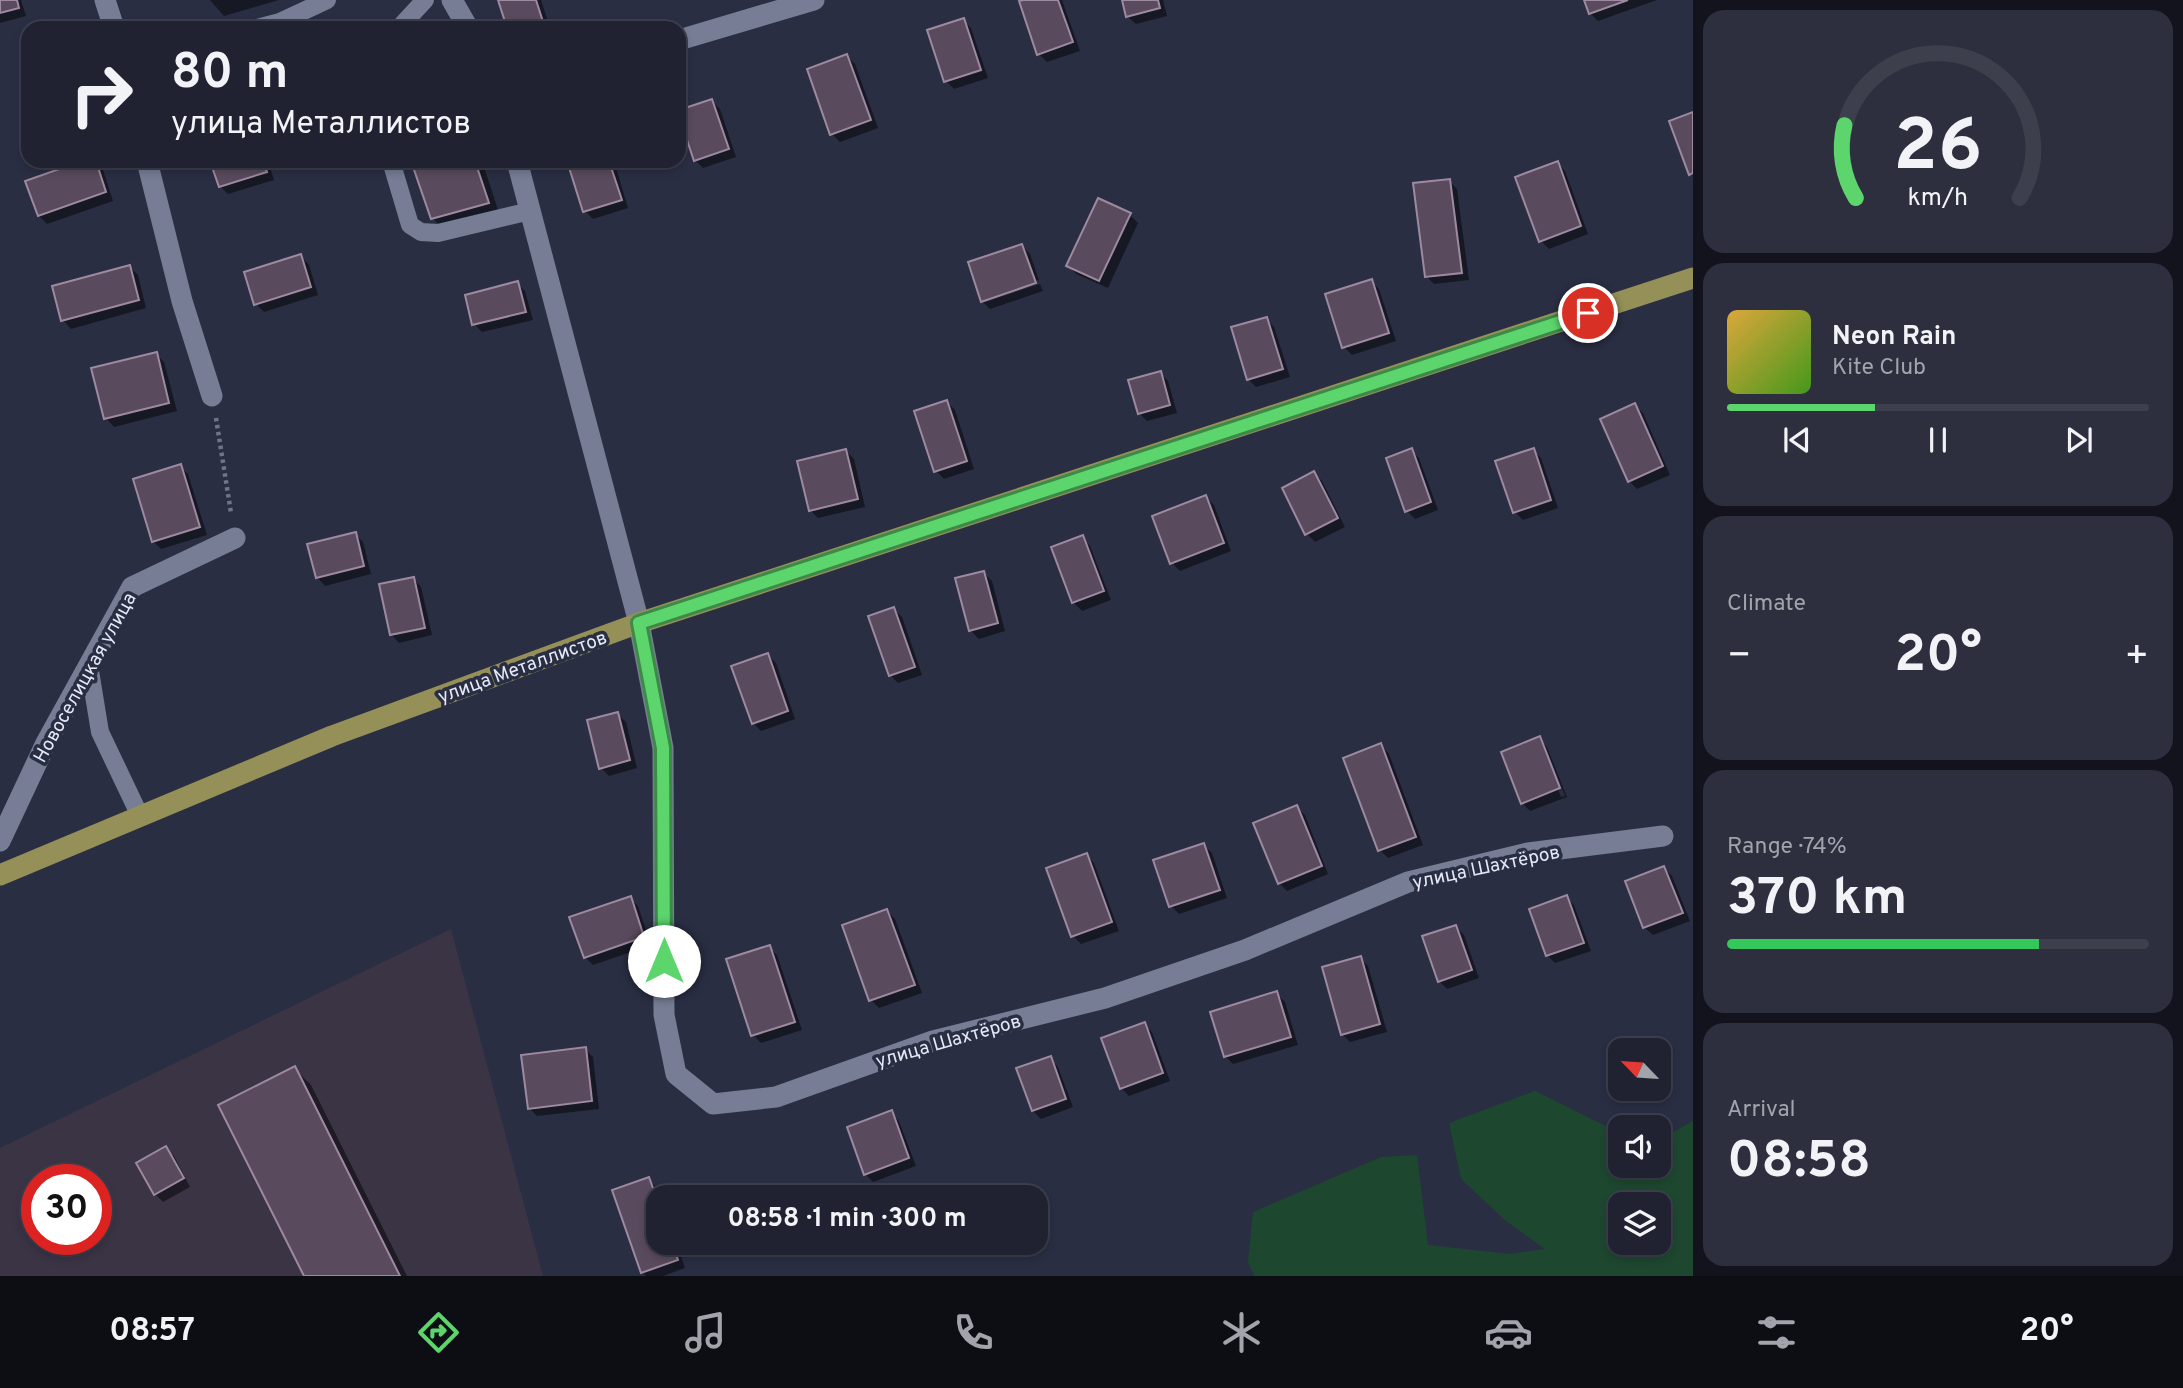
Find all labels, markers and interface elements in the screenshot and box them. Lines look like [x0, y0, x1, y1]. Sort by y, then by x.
text: 80 m [171, 44, 288, 106]
icon: right [56, 49, 147, 140]
text: 26 [1893, 104, 1983, 196]
text: улица Металлистов [171, 105, 471, 145]
text: km/h [1908, 182, 1968, 214]
pin [1558, 283, 1618, 343]
icon: arrive [1569, 294, 1607, 332]
text: Neon Rain [1832, 321, 1957, 354]
text: Kite Club [1832, 354, 1926, 383]
icon: previous [1778, 421, 1816, 459]
icon: pause [1919, 421, 1957, 459]
icon: next [2060, 421, 2098, 459]
street label: Новоселицкая улица [29, 589, 143, 767]
text: Climate [1727, 590, 1806, 619]
text: 20° [1894, 624, 1982, 690]
street label: улица Металлистов [435, 626, 611, 710]
text: − [1727, 633, 1752, 682]
text: + [2124, 633, 2149, 682]
text: Range · 74% [1727, 833, 1847, 862]
street label: улица Шахтёров [1410, 841, 1562, 895]
text: 370 km [1727, 867, 1907, 933]
position arrow [627, 924, 701, 998]
street label: улица Шахтёров [873, 1010, 1024, 1074]
north arrow [1608, 1038, 1671, 1101]
map controls [1608, 1038, 1671, 1255]
text: Arrival [1727, 1096, 1796, 1125]
button: sound [1608, 1115, 1671, 1178]
text: 08:58 [1727, 1130, 1871, 1196]
speed limit sign: 30 [21, 1164, 112, 1255]
button: layers [1608, 1192, 1671, 1255]
text: 08:58 · 1 min · 300 m [727, 1203, 967, 1236]
icon: directions [414, 1308, 463, 1357]
icon: music [681, 1308, 730, 1357]
icon: phone [949, 1308, 998, 1357]
icon: climate [1217, 1308, 1266, 1357]
icon: car [1484, 1308, 1533, 1357]
icon: filters [1752, 1308, 1801, 1357]
text: 08:57 [109, 1312, 195, 1352]
text: 20° [2020, 1312, 2074, 1352]

